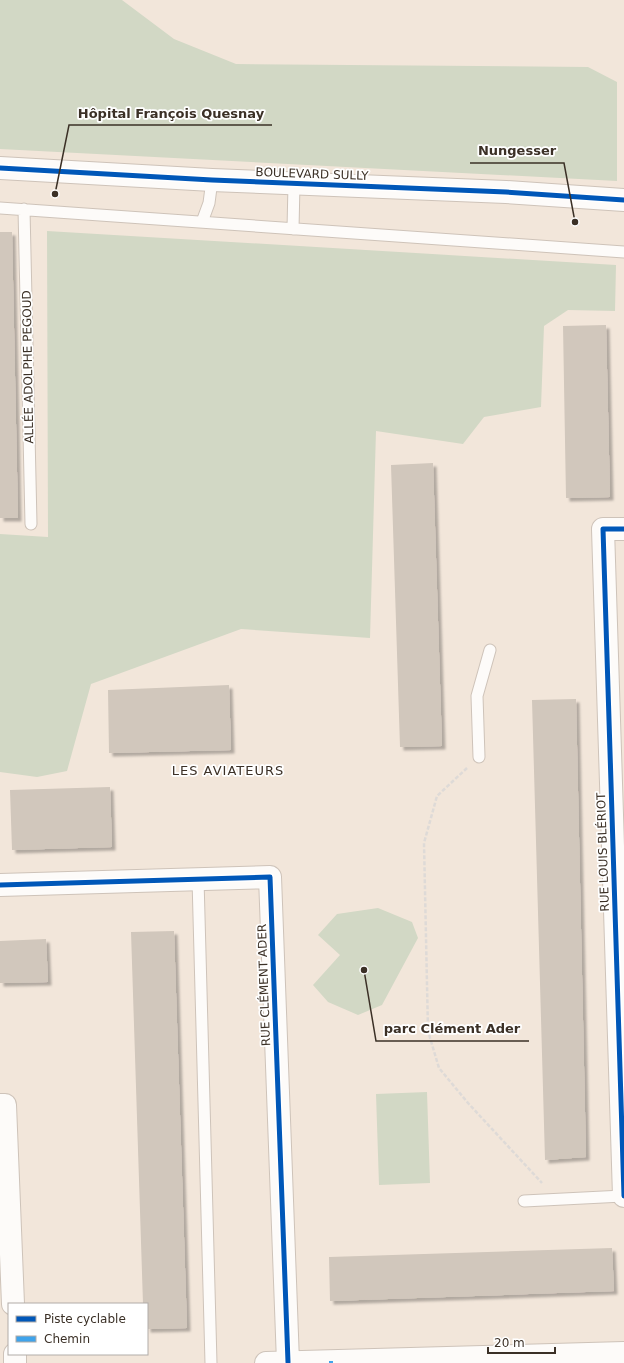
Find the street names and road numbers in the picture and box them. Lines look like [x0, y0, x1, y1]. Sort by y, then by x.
street label: BOULEVARD SULLY [255, 165, 369, 183]
street label: ALLÉE ADOLPHE PEGOUD [19, 290, 36, 444]
street label: RUE LOUIS BLÉRIOT [593, 792, 612, 912]
street label: RUE CLÉMENT ADER [254, 923, 273, 1047]

